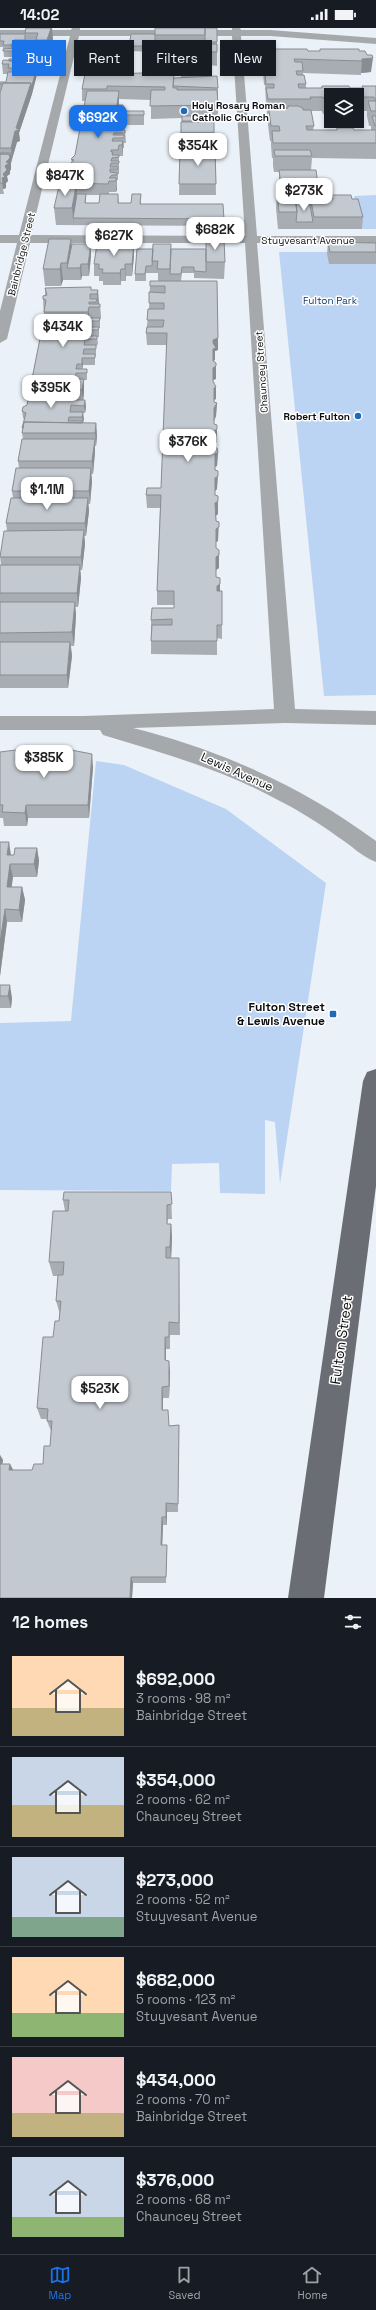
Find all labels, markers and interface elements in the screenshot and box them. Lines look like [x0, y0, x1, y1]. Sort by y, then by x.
text: 14:02 [20, 5, 59, 24]
chip: Buy [12, 40, 66, 76]
chip: Rent [74, 40, 134, 76]
chip: Filters [142, 40, 212, 76]
chip: New [220, 40, 276, 76]
map controls [324, 88, 364, 128]
button: layers [324, 88, 364, 128]
place label: Holy Rosary Roman Catholic Church [192, 99, 285, 124]
pin: $692K [70, 105, 126, 139]
marker: Holy Rosary Roman Catholic Church [179, 106, 189, 116]
text: $692K [78, 109, 118, 126]
pin: $354K [170, 133, 226, 167]
text: $354K [178, 137, 218, 154]
pin: $847K [37, 163, 93, 197]
text: $847K [46, 167, 84, 184]
pin: $273K [276, 178, 332, 212]
text: $273K [285, 182, 323, 199]
street label: Bainbridge Street [5, 211, 38, 297]
pin: $682K [187, 217, 243, 251]
text: $682K [195, 221, 235, 238]
pin: $627K [86, 223, 142, 257]
text: $627K [95, 227, 133, 244]
street label: Stuyvesant Avenue [261, 234, 355, 247]
park label: Fulton Park [303, 294, 358, 307]
pin: $434K [35, 314, 91, 348]
text: $434K [43, 318, 83, 335]
street label: Chauncey Street [252, 330, 271, 413]
pin: $395K [23, 375, 79, 409]
text: $395K [31, 379, 71, 396]
place label: Robert Fulton [284, 410, 350, 423]
marker: Robert Fulton [353, 411, 363, 421]
pin: $376K [160, 429, 216, 463]
text: $376K [168, 433, 208, 450]
pin: $1.1M [19, 477, 75, 511]
text: $1.1M [30, 481, 64, 498]
pin: $385K [16, 745, 72, 779]
text: $385K [24, 749, 64, 766]
street label: Lewis Avenue [198, 749, 276, 795]
place label: Fulton Street & Lewis Avenue [237, 999, 325, 1029]
marker: Fulton Street & Lewis Avenue [328, 1009, 338, 1019]
street label: Fulton Street [326, 1295, 356, 1385]
pin: $523K [72, 1376, 128, 1410]
text: $523K [80, 1380, 120, 1397]
text: 12 homes [12, 1611, 88, 1633]
icon: filters [342, 1611, 364, 1633]
text: $692,000 [136, 1668, 215, 1690]
icon: home [44, 1672, 92, 1720]
text: 3 rooms · 98 m² [136, 1690, 230, 1707]
text: Bainbridge Street [136, 1707, 247, 1724]
text: $354,000 [136, 1769, 216, 1791]
icon: home [44, 1773, 92, 1821]
text: 2 rooms · 62 m² [136, 1791, 230, 1808]
text: Chauncey Street [136, 1808, 242, 1825]
text: $273,000 [136, 1869, 214, 1891]
icon: home [44, 1873, 92, 1921]
text: 2 rooms · 52 m² [136, 1891, 230, 1908]
text: Stuyvesant Avenue [136, 1908, 257, 1925]
text: $682,000 [136, 1969, 215, 1991]
icon: home [44, 1973, 92, 2021]
text: 5 rooms · 123 m² [136, 1991, 235, 2008]
text: Stuyvesant Avenue [136, 2008, 257, 2025]
text: $434,000 [136, 2069, 216, 2091]
icon: home [44, 2073, 92, 2121]
text: 2 rooms · 70 m² [136, 2091, 230, 2108]
text: Bainbridge Street [136, 2108, 247, 2125]
text: $376,000 [136, 2169, 214, 2191]
icon: home [44, 2173, 92, 2221]
text: 2 rooms · 68 m² [136, 2191, 230, 2208]
text: Chauncey Street [136, 2208, 242, 2225]
tab: Map [48, 2264, 71, 2302]
tab: Saved [168, 2264, 200, 2302]
tab: Home [297, 2264, 327, 2302]

